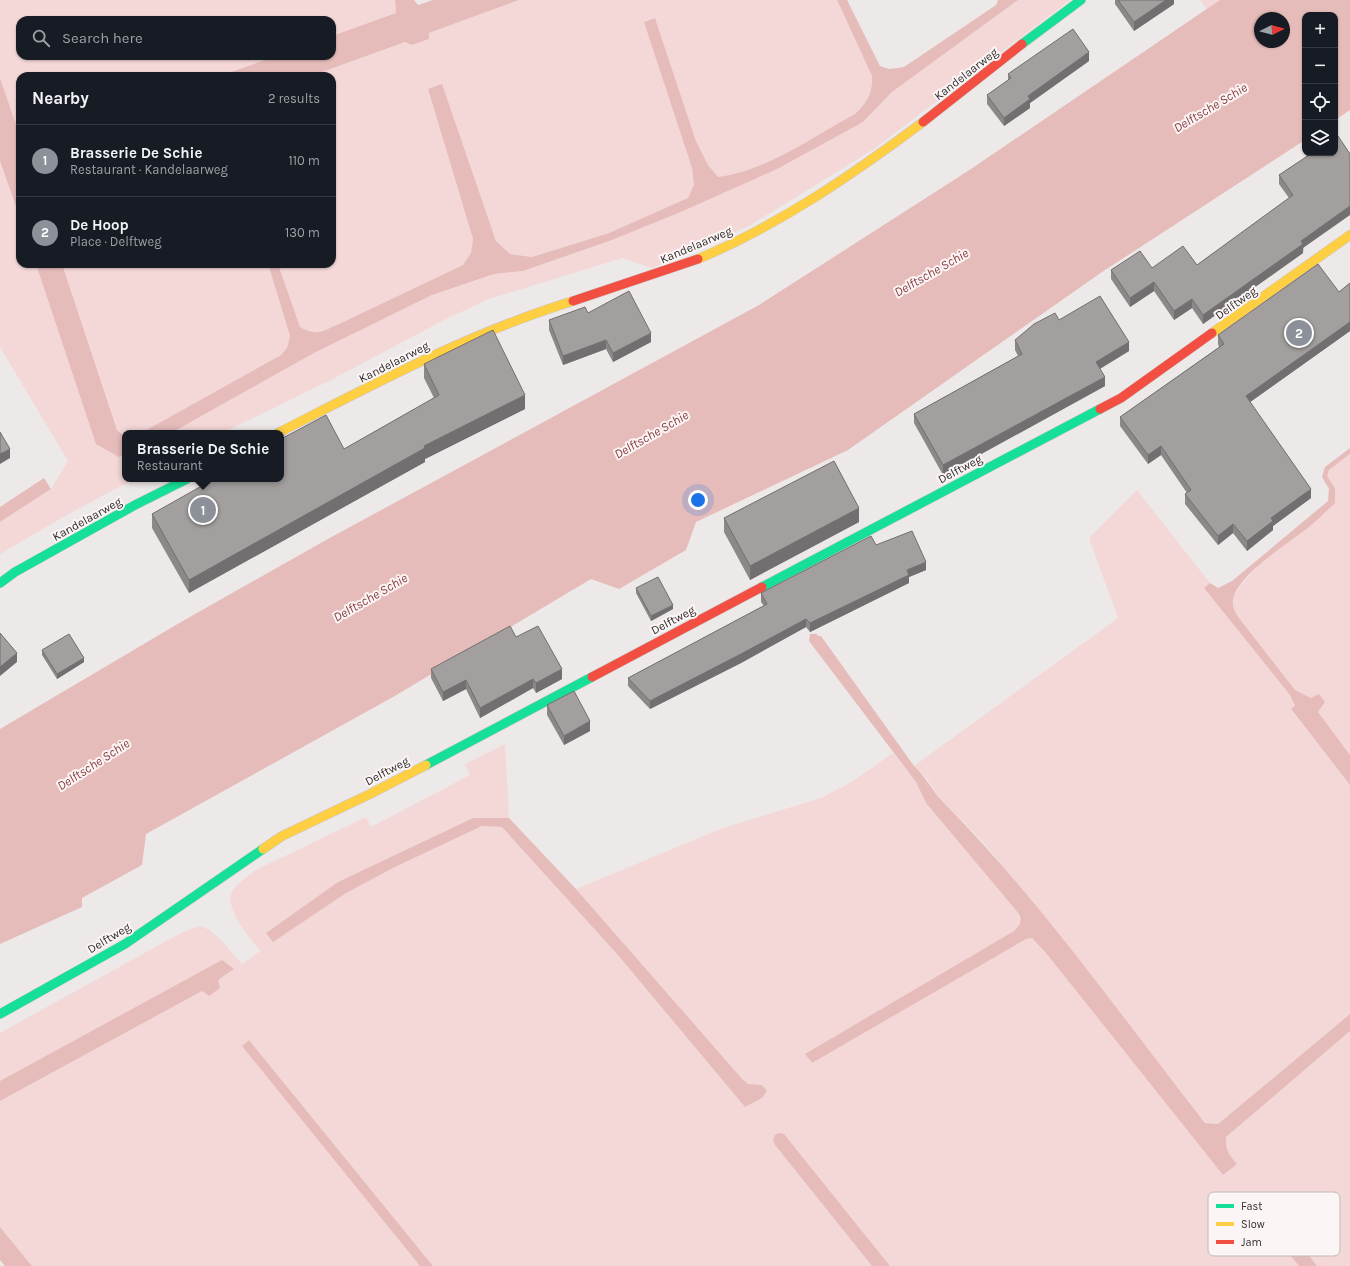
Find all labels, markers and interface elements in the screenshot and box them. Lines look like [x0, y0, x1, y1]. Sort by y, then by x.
north arrow [1254, 12, 1290, 48]
map controls [1302, 12, 1338, 156]
button: + [1302, 12, 1338, 48]
search box [16, 16, 336, 60]
icon: search [30, 27, 52, 49]
text: Search here [62, 29, 143, 47]
street label: Kandelaarweg [931, 45, 1001, 103]
button: − [1302, 48, 1338, 84]
water label: Delftsche Schie [1171, 80, 1250, 135]
button: locate [1302, 84, 1338, 120]
text: Nearby [32, 88, 89, 108]
text: 2 results [268, 91, 320, 106]
button: layers [1302, 120, 1338, 156]
text: Brasserie De Schie [70, 144, 202, 162]
text: 1 [43, 153, 47, 168]
text: 110 m [288, 153, 320, 168]
text: Restaurant · Kandelaarweg [70, 162, 228, 177]
text: De Hoop [70, 216, 129, 234]
street label: Kandelaarweg [658, 223, 734, 266]
text: 2 [41, 225, 49, 240]
text: 130 m [285, 225, 320, 240]
text: Place · Delftweg [70, 234, 162, 249]
water label: Delftsche Schie [891, 245, 971, 300]
street label: Delftweg [1212, 283, 1260, 322]
pin: 2 [1286, 318, 1312, 348]
street label: Kandelaarweg [357, 338, 432, 386]
water label: Delftsche Schie [611, 407, 691, 462]
popup [122, 430, 284, 482]
text: Brasserie De Schie [137, 440, 269, 458]
street label: Delftweg [936, 452, 985, 486]
text: Restaurant [137, 458, 203, 473]
your location [688, 490, 708, 510]
street label: Kandelaarweg [50, 494, 124, 544]
pin: 1 [190, 495, 216, 525]
water label: Delftsche Schie [330, 570, 410, 625]
street label: Delftweg [649, 603, 698, 637]
water label: Delftsche Schie [54, 735, 132, 793]
street label: Delftweg [363, 754, 412, 788]
street label: Delftweg [85, 920, 133, 956]
legend [1208, 1192, 1340, 1256]
text: Fast [1241, 1200, 1262, 1213]
text: Slow [1241, 1218, 1265, 1231]
text: Jam [1241, 1236, 1262, 1249]

